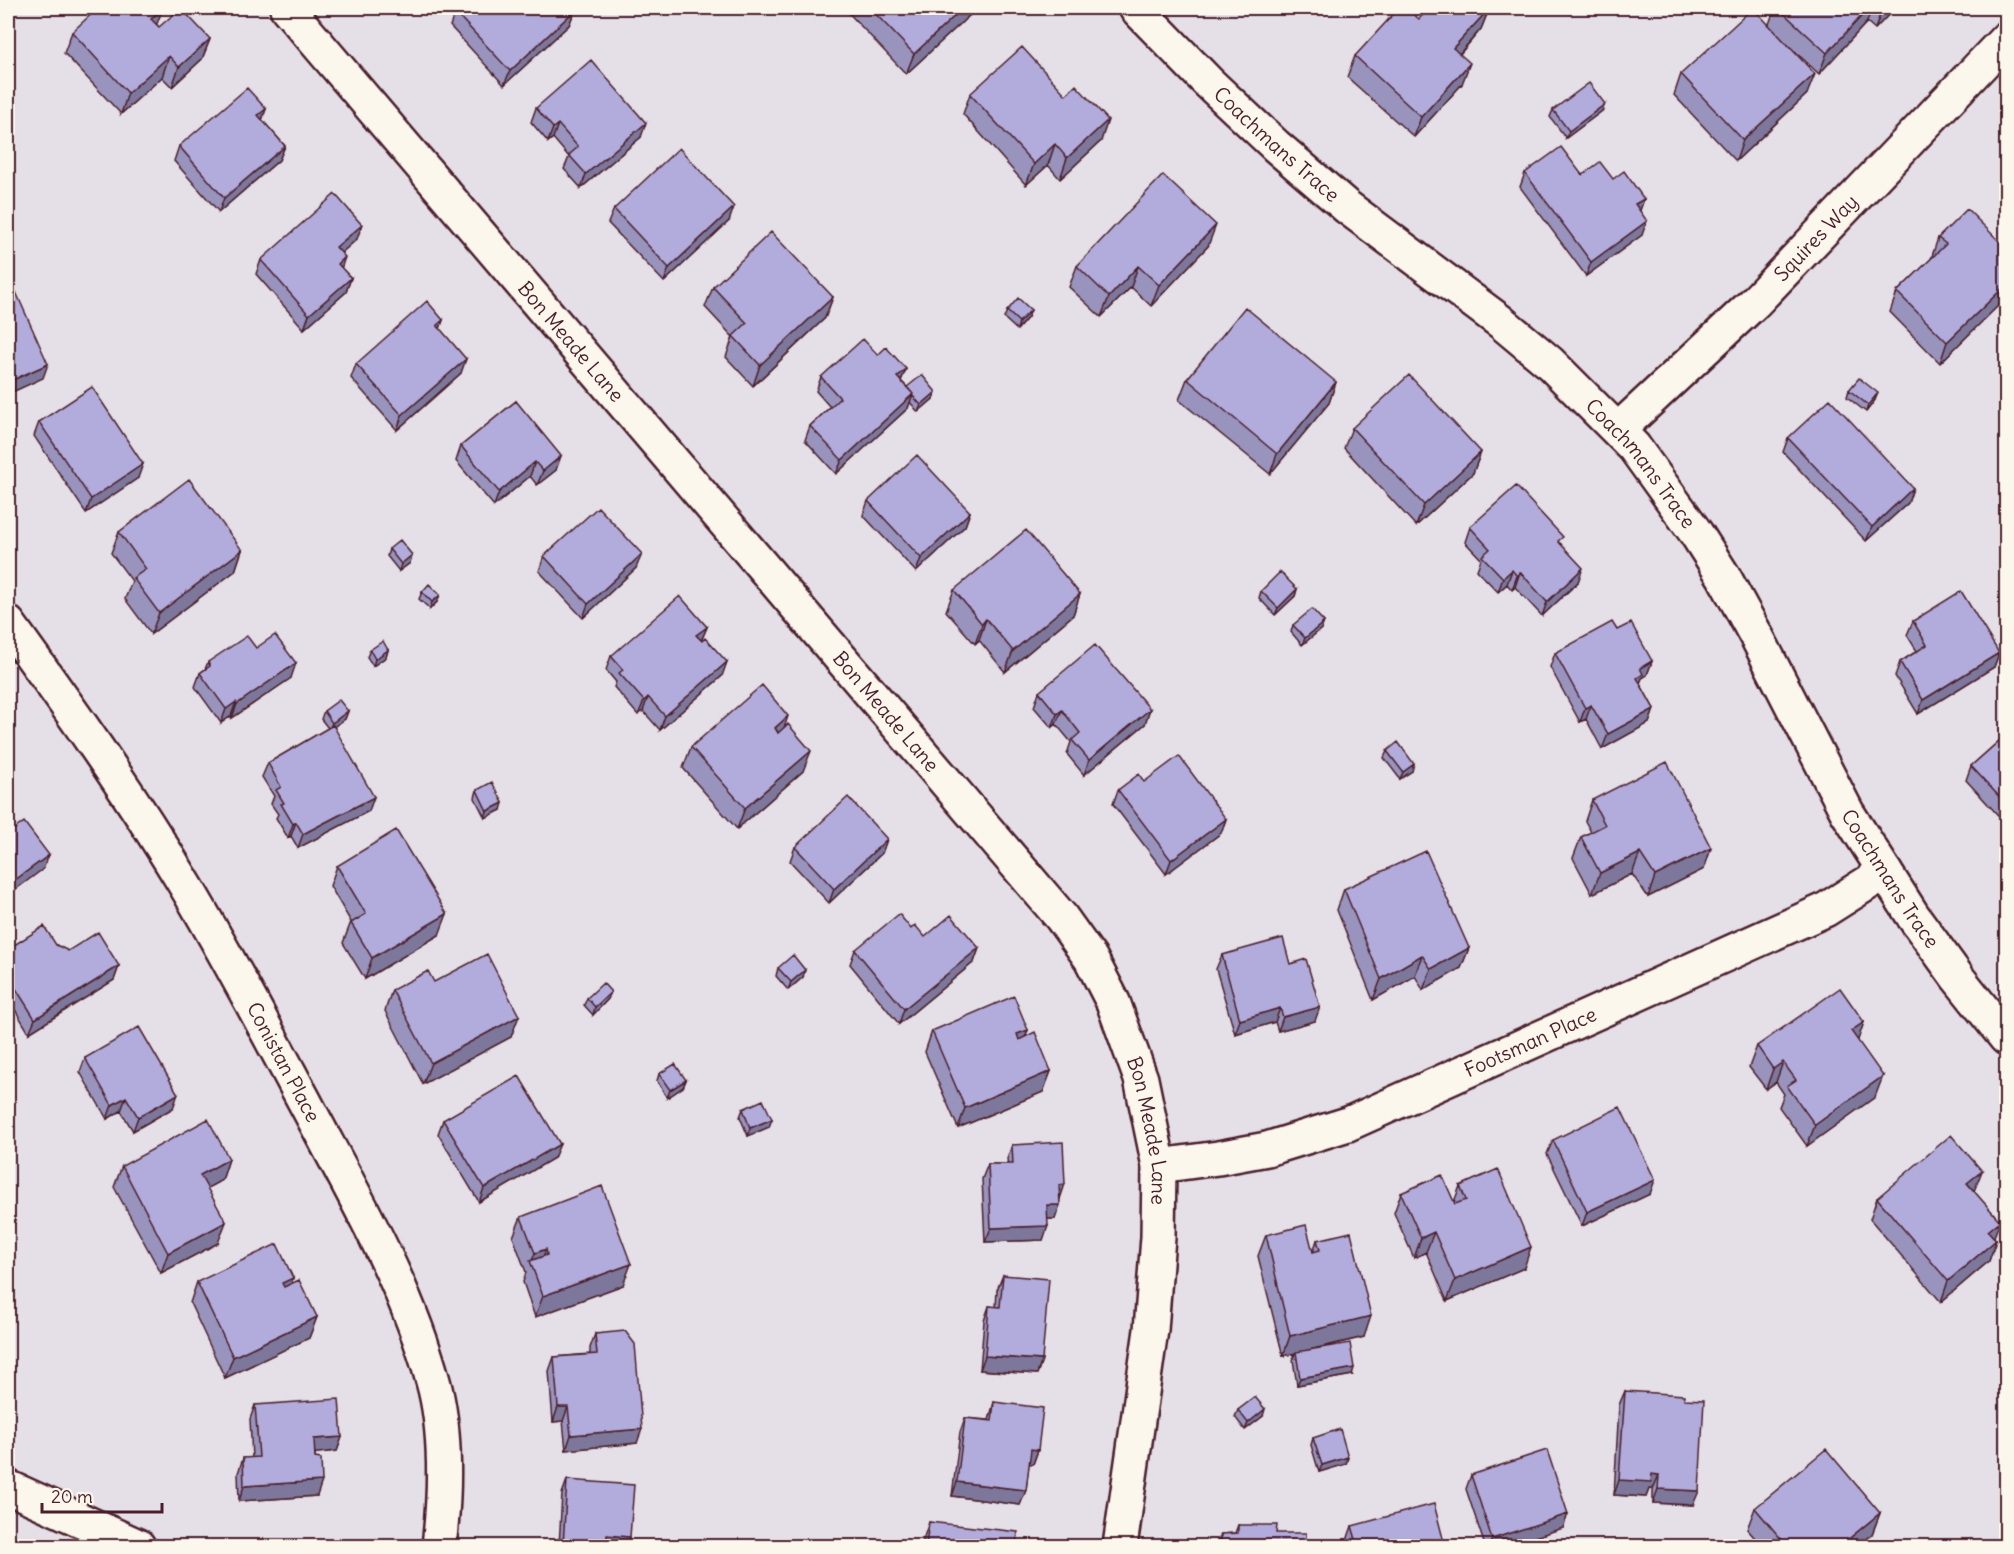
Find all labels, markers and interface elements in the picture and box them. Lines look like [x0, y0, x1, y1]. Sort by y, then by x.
street label: Coachmans Trace [1209, 81, 1345, 207]
street label: Squires Way [1768, 189, 1863, 286]
street label: Bon Meade Lane [513, 276, 630, 407]
street label: Coachmans Trace [1581, 393, 1701, 533]
street label: Bon Meade Lane [828, 646, 945, 777]
street label: Coachmans Trace [1836, 804, 1945, 953]
street label: Conistan Place [242, 998, 326, 1126]
street label: Footsman Place [1460, 1001, 1600, 1082]
street label: Bon Meade Lane [1122, 1053, 1173, 1205]
scale bar [42, 1476, 162, 1514]
text: 20 m [51, 1485, 93, 1508]

